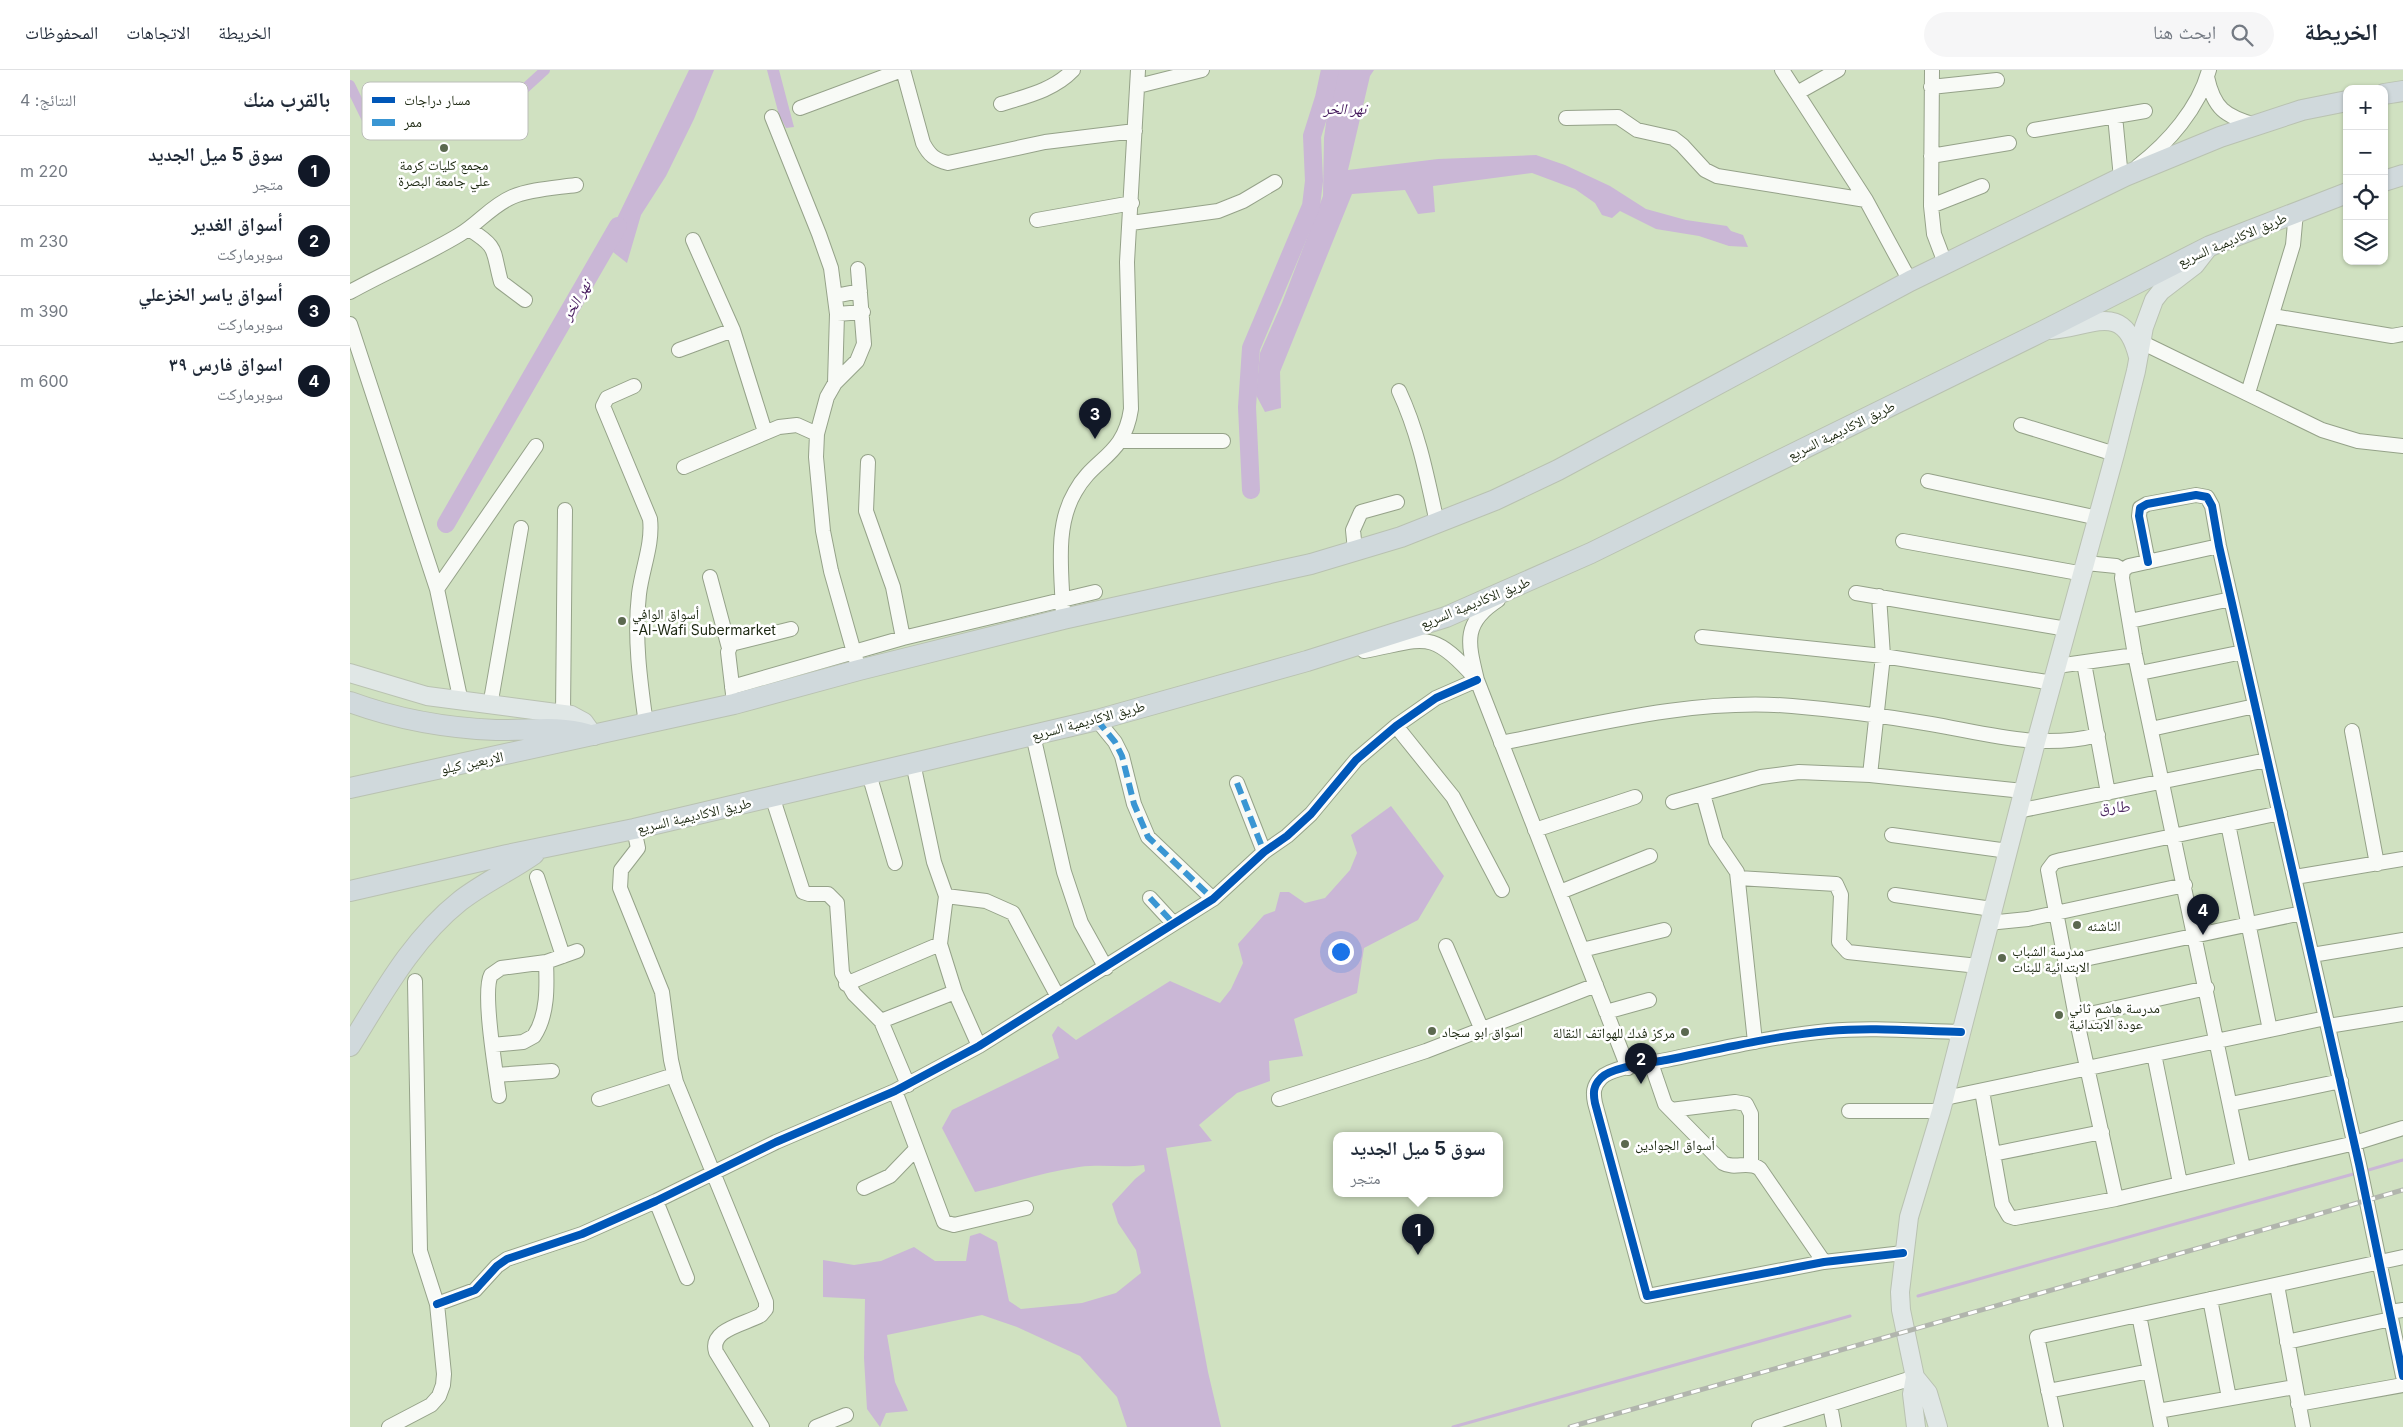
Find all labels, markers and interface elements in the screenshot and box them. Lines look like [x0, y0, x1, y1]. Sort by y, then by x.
search box [1924, 12, 2274, 57]
text: الخريطة [2304, 17, 2378, 46]
text: ابحث هنا [2153, 21, 2216, 44]
icon: search [2228, 21, 2256, 49]
text: المحفوظات [25, 22, 98, 43]
text: الاتجاهات [126, 22, 190, 43]
text: الخريطة [218, 22, 271, 43]
legend [362, 82, 528, 140]
map controls [2343, 85, 2388, 265]
button: + [2343, 85, 2388, 130]
text: بالقرب منك [243, 87, 330, 112]
text: النتائج: 4 [20, 90, 76, 110]
text: مسار دراجات [404, 91, 470, 109]
water label: نهر الخر [1323, 99, 1369, 118]
text: ممر [403, 113, 422, 131]
button: − [2343, 130, 2388, 175]
marker: مجمع كليات كرمة علي جامعة البصرة [438, 142, 450, 154]
text: سوق 5 ميل الجديد [148, 143, 283, 166]
place label: مجمع كليات كرمة علي جامعة البصرة [398, 156, 490, 192]
text: 220 m [20, 161, 68, 181]
text: 1 [311, 161, 317, 181]
text: متجر [253, 174, 283, 194]
button: locate [2343, 175, 2388, 220]
street label: طريق الاكاديمية السريع [2175, 208, 2290, 272]
text: أسواق الغدير [191, 213, 283, 236]
button: layers [2343, 220, 2388, 265]
text: 230 m [20, 231, 68, 251]
text: 2 [309, 231, 319, 251]
text: سوبرماركت [217, 244, 283, 264]
water label: نهر الخر [557, 274, 596, 324]
text: أسواق ياسر الخزعلي [138, 283, 283, 306]
text: 390 m [20, 301, 68, 321]
text: 3 [309, 301, 319, 321]
text: سوبرماركت [217, 314, 283, 334]
text: اسواق فارس ٣٩ [169, 353, 283, 376]
text: 600 m [20, 371, 69, 391]
text: 4 [309, 371, 319, 391]
text: سوبرماركت [217, 384, 283, 404]
street label: طريق الاكاديمية السريع [1785, 397, 1898, 465]
pin: 3 [1079, 398, 1111, 439]
street label: طريق الاكاديمية السريع [1418, 572, 1533, 634]
place label: أسواق الوافي -Al-Wafi Subermarket [632, 605, 776, 638]
marker: أسواق الوافي -Al-Wafi Subermarket [616, 615, 628, 627]
street label: طريق الاكاديمية السريع [1029, 697, 1147, 745]
street label: الاربعين كيلو [439, 747, 505, 778]
street label: طريق الاكاديمية السريع [635, 794, 753, 838]
district label: طارق [2099, 796, 2131, 817]
pin: 4 [2187, 894, 2219, 935]
place label: الناشئه [2087, 917, 2121, 934]
marker: الناشئه [2071, 919, 2083, 931]
your location [1328, 939, 1354, 965]
place label: مدرسة الشباب الابتدائية للبنات [2012, 942, 2090, 975]
marker: مدرسة الشباب الابتدائية للبنات [1996, 952, 2008, 964]
place label: مدرسة هاشم ثاني عودة الابتدائية [2069, 999, 2160, 1033]
marker: مدرسة هاشم ثاني عودة الابتدائية [2053, 1009, 2065, 1021]
place label: اسواق ابو سجاد [1442, 1023, 1523, 1041]
place label: مركز فدك للهواتف النقالة [1553, 1024, 1675, 1042]
marker: اسواق ابو سجاد [1426, 1025, 1438, 1037]
marker: مركز فدك للهواتف النقالة [1679, 1026, 1691, 1038]
pin: 2 [1625, 1043, 1657, 1084]
popup [1333, 1132, 1503, 1197]
place label: أسواق الجوادين [1635, 1136, 1715, 1154]
text: سوق 5 ميل الجديد [1350, 1137, 1486, 1160]
marker: أسواق الجوادين [1619, 1138, 1631, 1150]
text: متجر [1350, 1168, 1381, 1188]
pin: 1 [1402, 1214, 1434, 1255]

